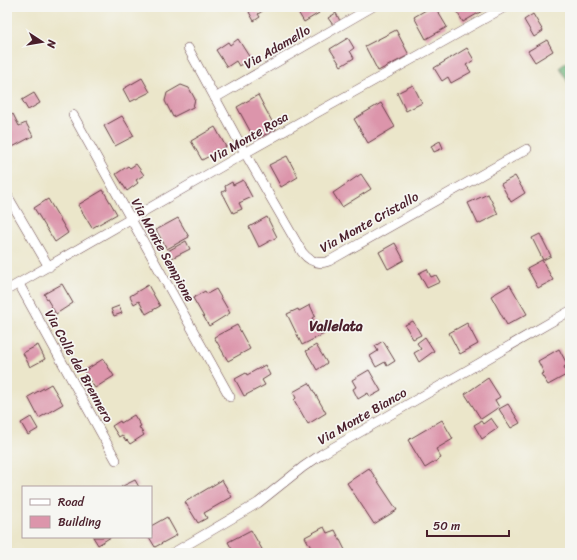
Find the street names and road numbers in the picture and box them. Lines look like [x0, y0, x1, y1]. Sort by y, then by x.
street label: Via Adamello [239, 18, 315, 75]
street label: Via Monte Rosa [205, 105, 293, 169]
street label: Via Monte Cristallo [315, 185, 423, 259]
street label: Via Monte Sempione [125, 194, 201, 307]
street label: Via Colle del Brennero [38, 305, 120, 427]
street label: Via Monte Bianco [313, 381, 411, 451]

